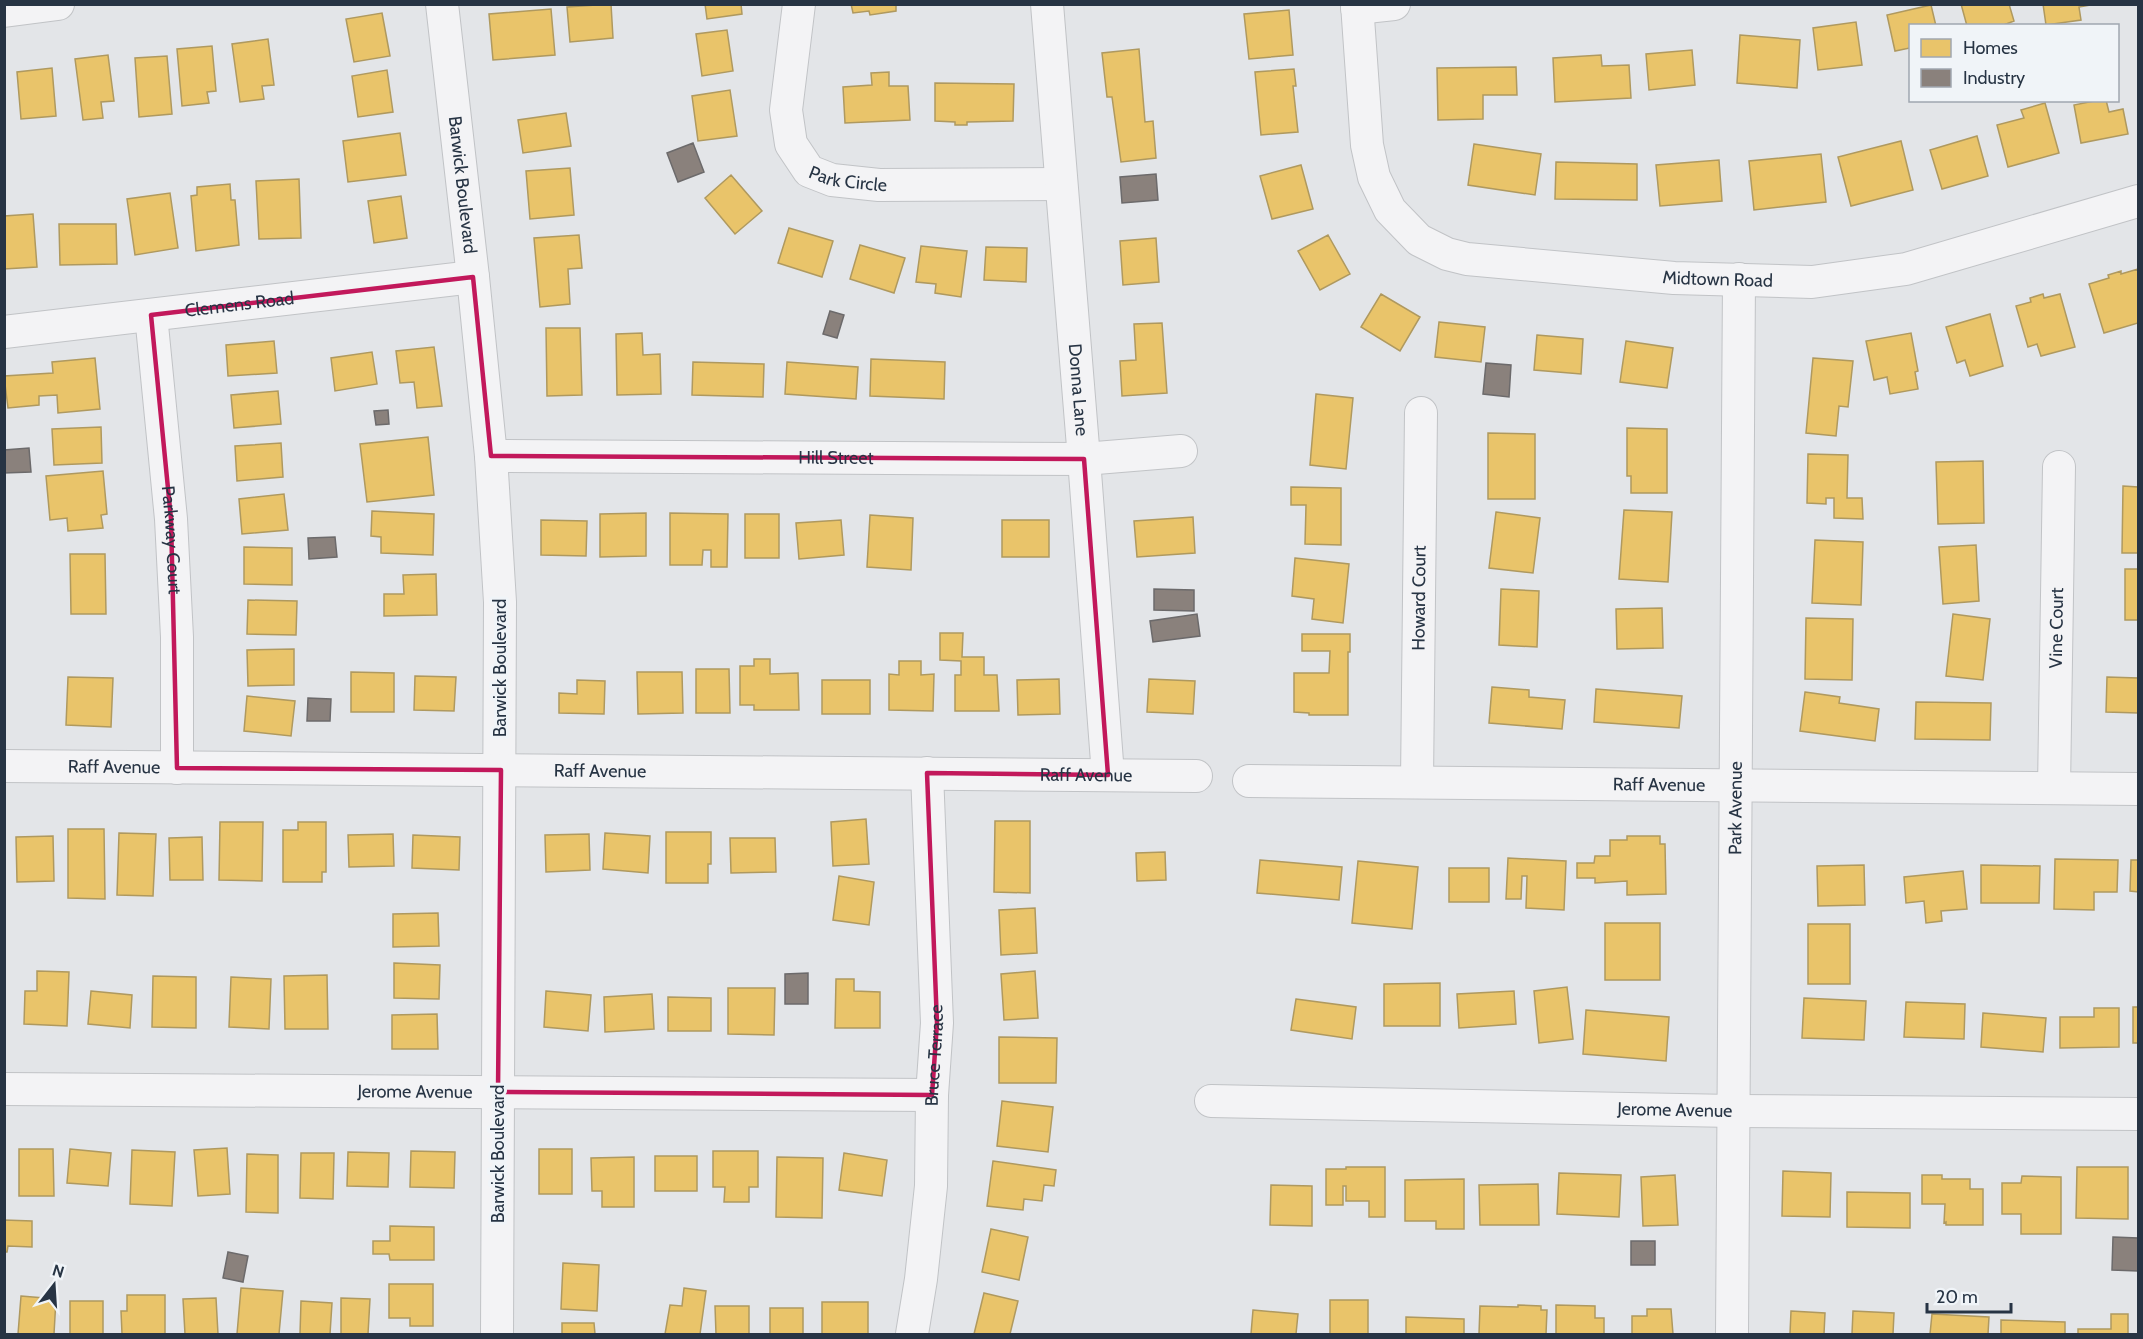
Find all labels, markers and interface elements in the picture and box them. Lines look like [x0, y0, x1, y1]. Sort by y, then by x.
legend [1909, 24, 2119, 102]
text: Homes [1963, 37, 2018, 59]
text: Industry [1963, 67, 2025, 89]
street label: Barwick Boulevard [444, 115, 481, 255]
street label: Park Circle [806, 161, 887, 196]
street label: Midtown Road [1662, 266, 1773, 292]
street label: Clemens Road [183, 287, 295, 322]
street label: Donna Lane [1064, 343, 1093, 437]
street label: Hill Street [798, 447, 874, 469]
street label: Parkway Court [157, 485, 186, 595]
street label: Howard Court [1407, 545, 1431, 651]
street label: Vine Court [2045, 587, 2068, 669]
street label: Barwick Boulevard [489, 599, 511, 737]
street label: Raff Avenue [68, 756, 160, 778]
street label: Raff Avenue [554, 760, 646, 782]
street label: Park Avenue [1724, 761, 1747, 855]
street label: Raff Avenue [1040, 764, 1132, 786]
street label: Raff Avenue [1613, 773, 1705, 796]
street label: Bruce Terrace [921, 1004, 948, 1106]
street label: Jerome Avenue [356, 1080, 473, 1103]
street label: Barwick Boulevard [487, 1085, 509, 1223]
street label: Jerome Avenue [1616, 1098, 1733, 1122]
north arrow [24, 1255, 84, 1315]
text: N [50, 1260, 66, 1282]
scale bar [1927, 1276, 2011, 1314]
text: 20 m [1936, 1286, 1978, 1308]

